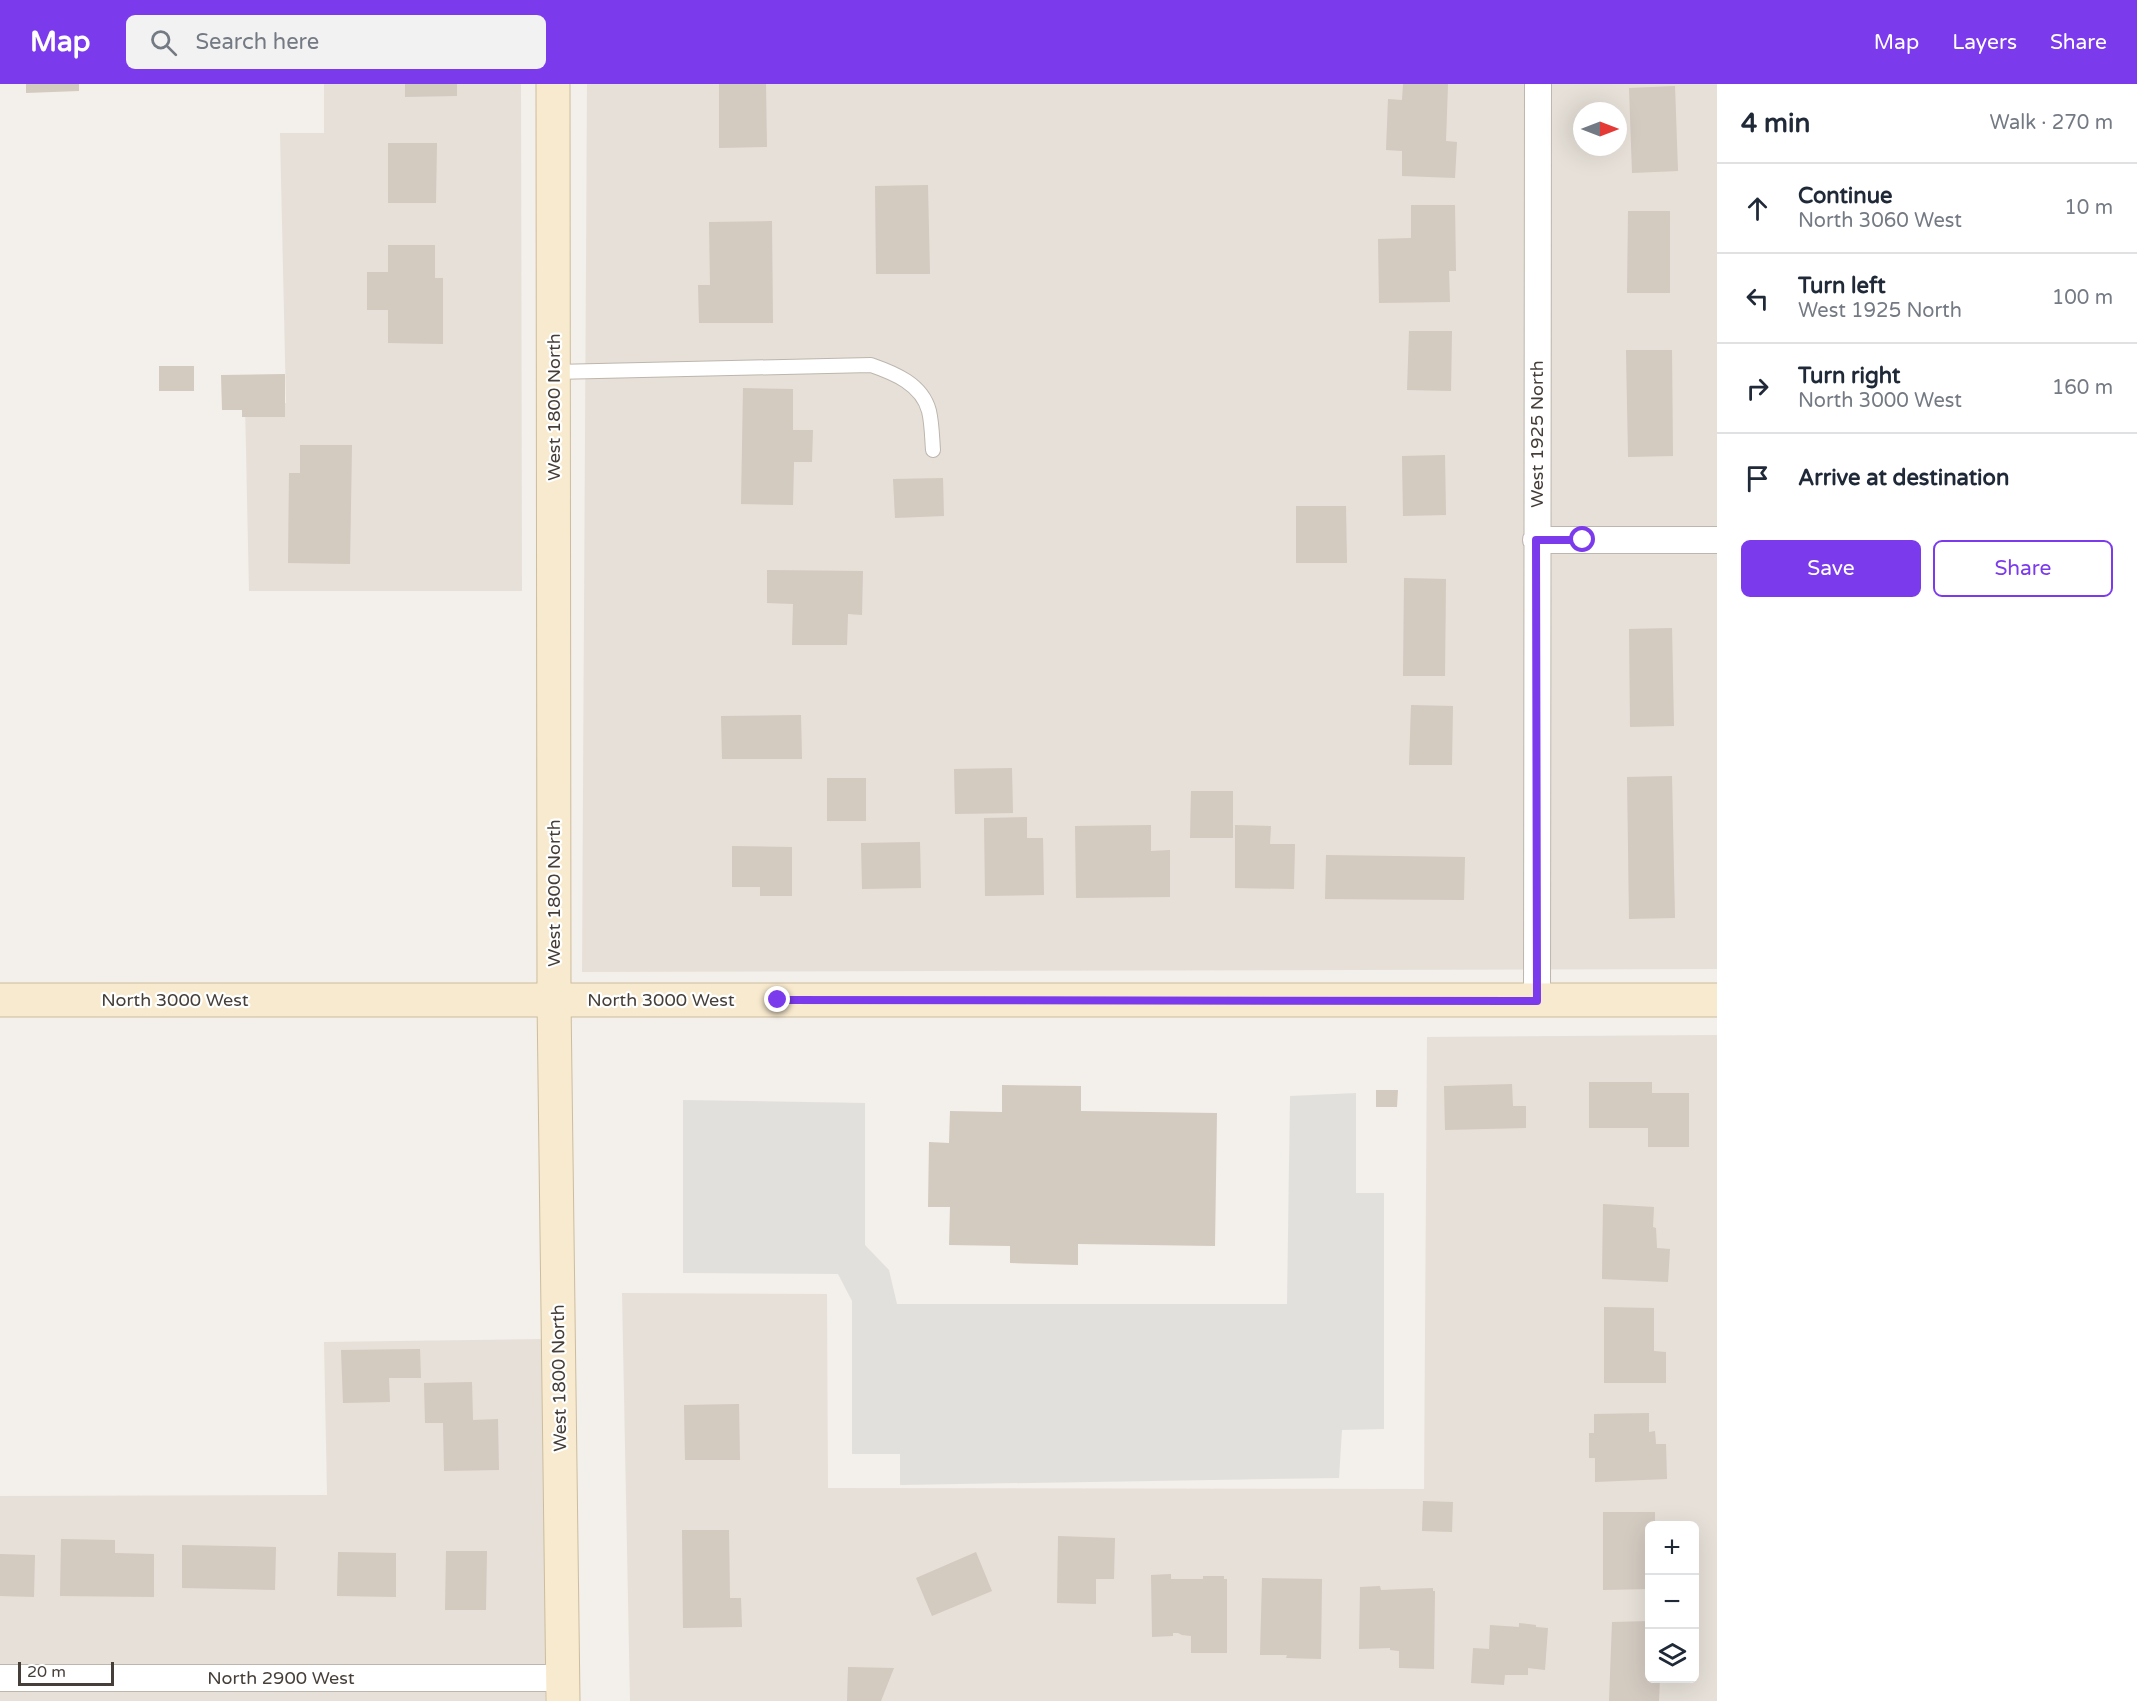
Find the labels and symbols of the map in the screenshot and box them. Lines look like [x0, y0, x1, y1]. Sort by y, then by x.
north arrow [1573, 102, 1627, 156]
street label: West 1800 North [543, 333, 565, 481]
street label: West 1925 North [1526, 360, 1548, 508]
route start [1569, 526, 1595, 552]
street label: West 1800 North [543, 819, 565, 967]
route end [764, 986, 790, 1012]
street label: North 3000 West [101, 989, 249, 1011]
street label: North 3000 West [587, 989, 735, 1011]
street label: West 1800 North [547, 1304, 571, 1452]
scale bar [18, 1659, 114, 1686]
street label: North 2900 West [207, 1667, 355, 1689]

